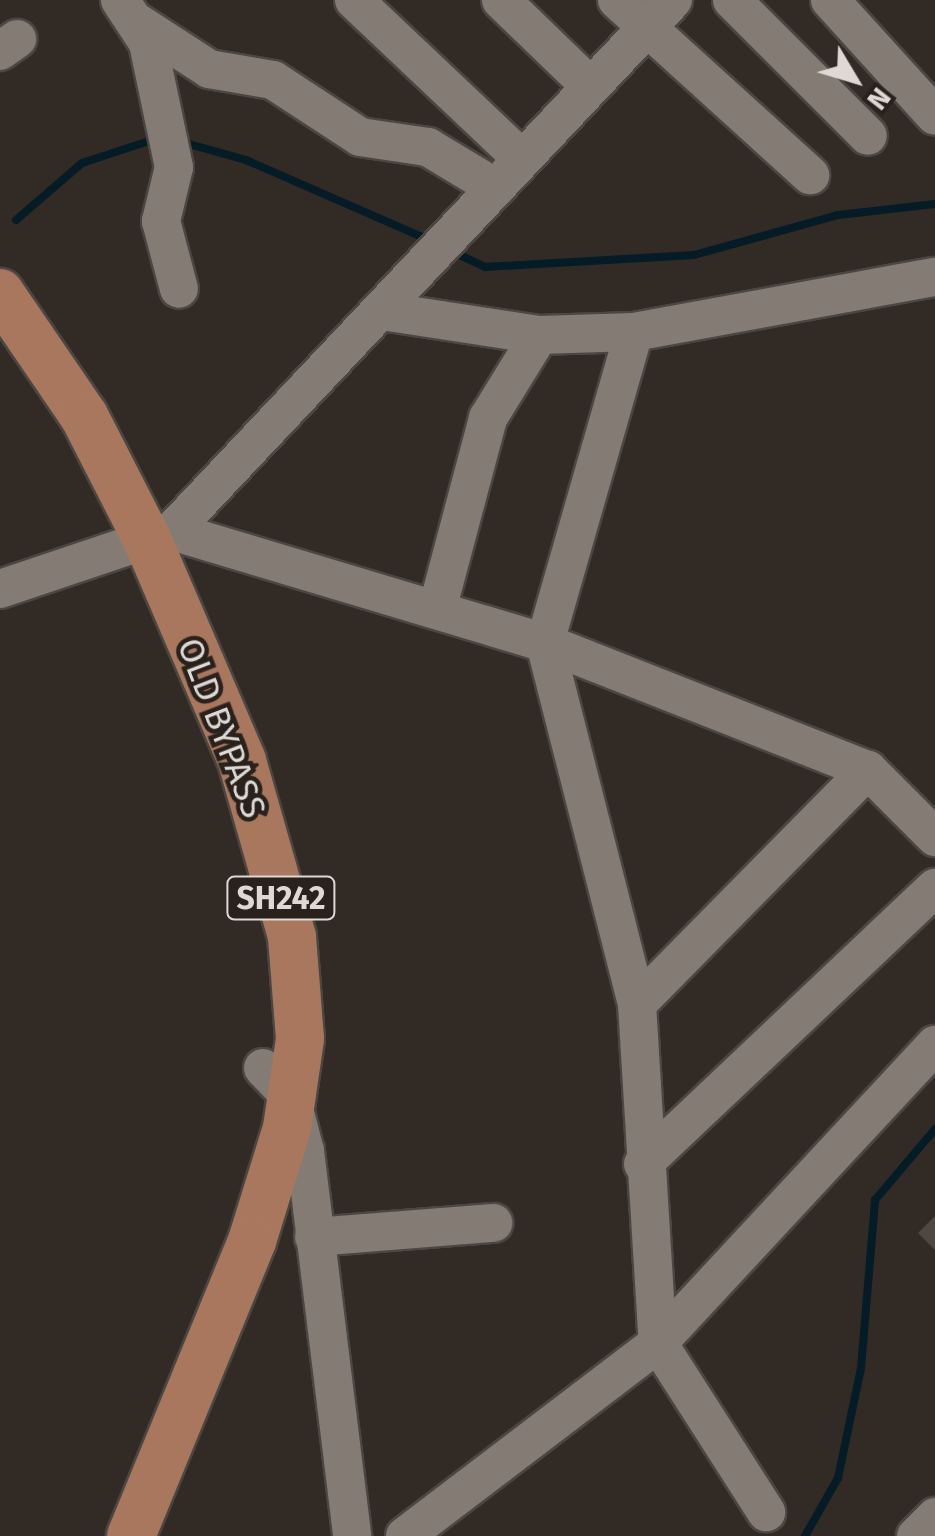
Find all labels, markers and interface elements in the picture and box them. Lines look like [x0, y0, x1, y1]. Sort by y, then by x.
north arrow [805, 30, 905, 130]
text: N [860, 81, 898, 116]
street label: OLD BYPASS [168, 632, 276, 824]
road number: SH242 [226, 871, 336, 925]

